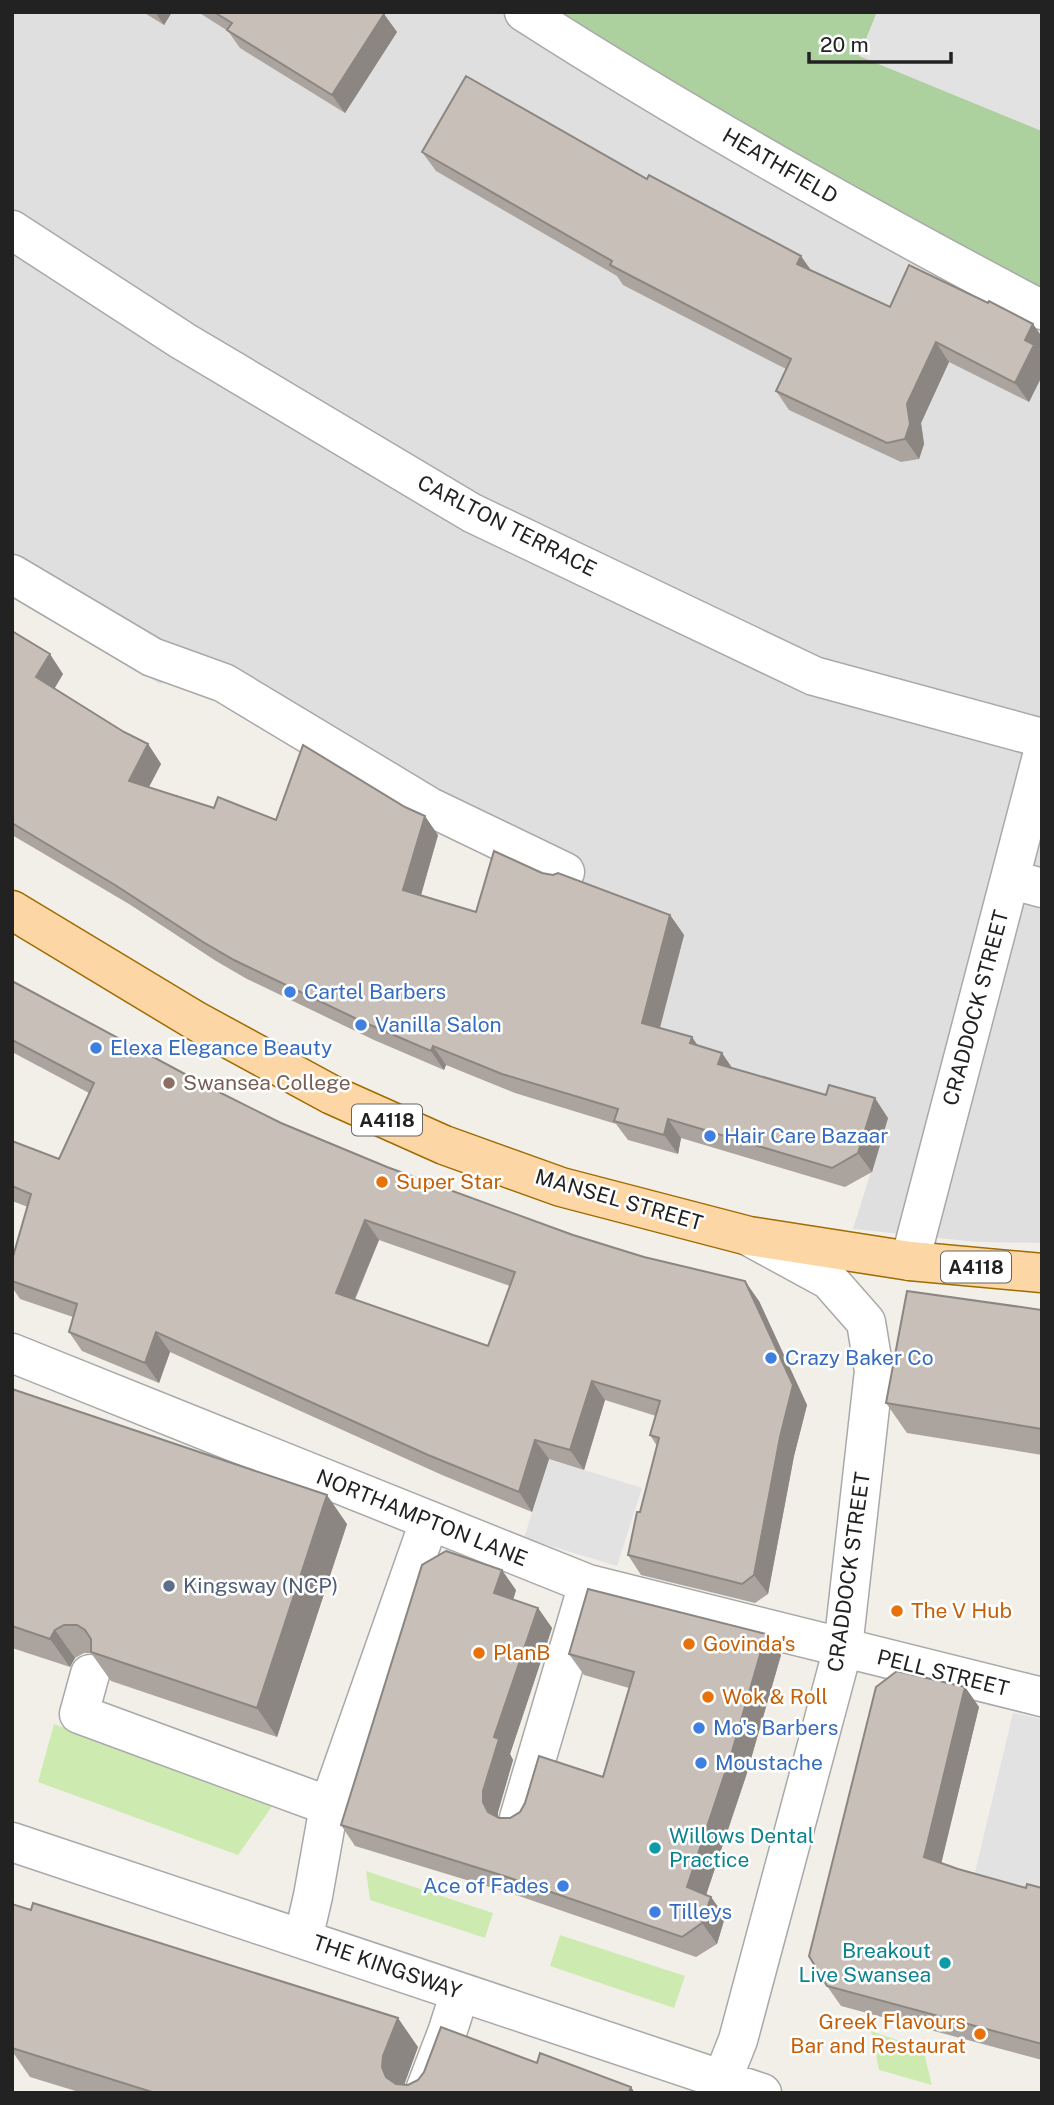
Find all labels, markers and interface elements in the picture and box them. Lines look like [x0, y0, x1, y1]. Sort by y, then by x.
scale bar [809, 21, 951, 65]
text: 20 m [820, 32, 869, 57]
street label: HEATHFIELD [718, 123, 842, 209]
street label: CARLTON TERRACE [413, 469, 601, 582]
street label: CRADDOCK STREET [937, 907, 1014, 1108]
place label: Cartel Barbers [304, 979, 446, 1004]
marker: Cartel Barbers [282, 984, 298, 1000]
place label: Vanilla Salon [375, 1012, 502, 1037]
marker: Vanilla Salon [353, 1017, 369, 1033]
place label: Elexa Elegance Beauty [110, 1035, 332, 1060]
marker: Elexa Elegance Beauty [88, 1040, 104, 1056]
place label: Swansea College [183, 1070, 351, 1095]
marker: Swansea College [161, 1075, 177, 1091]
road number: A4118 [352, 1104, 422, 1136]
place label: Hair Care Bazaar [724, 1123, 888, 1148]
marker: Hair Care Bazaar [702, 1128, 718, 1144]
street label: MANSEL STREET [532, 1164, 706, 1235]
place label: Super Star [396, 1169, 502, 1194]
marker: Super Star [374, 1174, 390, 1190]
road number: A4118 [941, 1252, 1011, 1282]
place label: Crazy Baker Co [785, 1345, 934, 1370]
marker: Crazy Baker Co [763, 1350, 779, 1366]
street label: NORTHAMPTON LANE [313, 1464, 531, 1571]
street label: CRADDOCK STREET [822, 1470, 875, 1673]
place label: Kingsway (NCP) [183, 1573, 338, 1598]
marker: Kingsway (NCP) [161, 1578, 177, 1594]
place label: The V Hub [911, 1598, 1012, 1623]
marker: The V Hub [889, 1603, 905, 1619]
place label: Govinda's [703, 1631, 795, 1656]
marker: Govinda's [681, 1636, 697, 1652]
place label: PlanB [493, 1640, 550, 1665]
street label: PELL STREET [874, 1644, 1012, 1701]
marker: PlanB [471, 1645, 487, 1661]
place label: Wok & Roll [722, 1684, 828, 1709]
marker: Wok & Roll [700, 1689, 716, 1705]
place label: Mo's Barbers [713, 1715, 838, 1740]
marker: Mo's Barbers [691, 1720, 707, 1736]
place label: Moustache [715, 1750, 823, 1775]
marker: Moustache [693, 1755, 709, 1771]
place label: Willows Dental Practice [669, 1823, 814, 1872]
marker: Willows Dental Practice [647, 1840, 663, 1856]
place label: Ace of Fades [423, 1873, 549, 1898]
marker: Ace of Fades [555, 1878, 571, 1894]
place label: Tilleys [669, 1899, 732, 1924]
marker: Tilleys [647, 1904, 663, 1920]
street label: THE KINGSWAY [310, 1929, 465, 2004]
place label: Breakout Live Swansea [798, 1938, 931, 1987]
marker: Breakout Live Swansea [937, 1955, 953, 1971]
place label: Greek Flavours Bar and Restaurat [790, 2009, 966, 2058]
marker: Greek Flavours Bar and Restaurat [972, 2026, 988, 2042]

